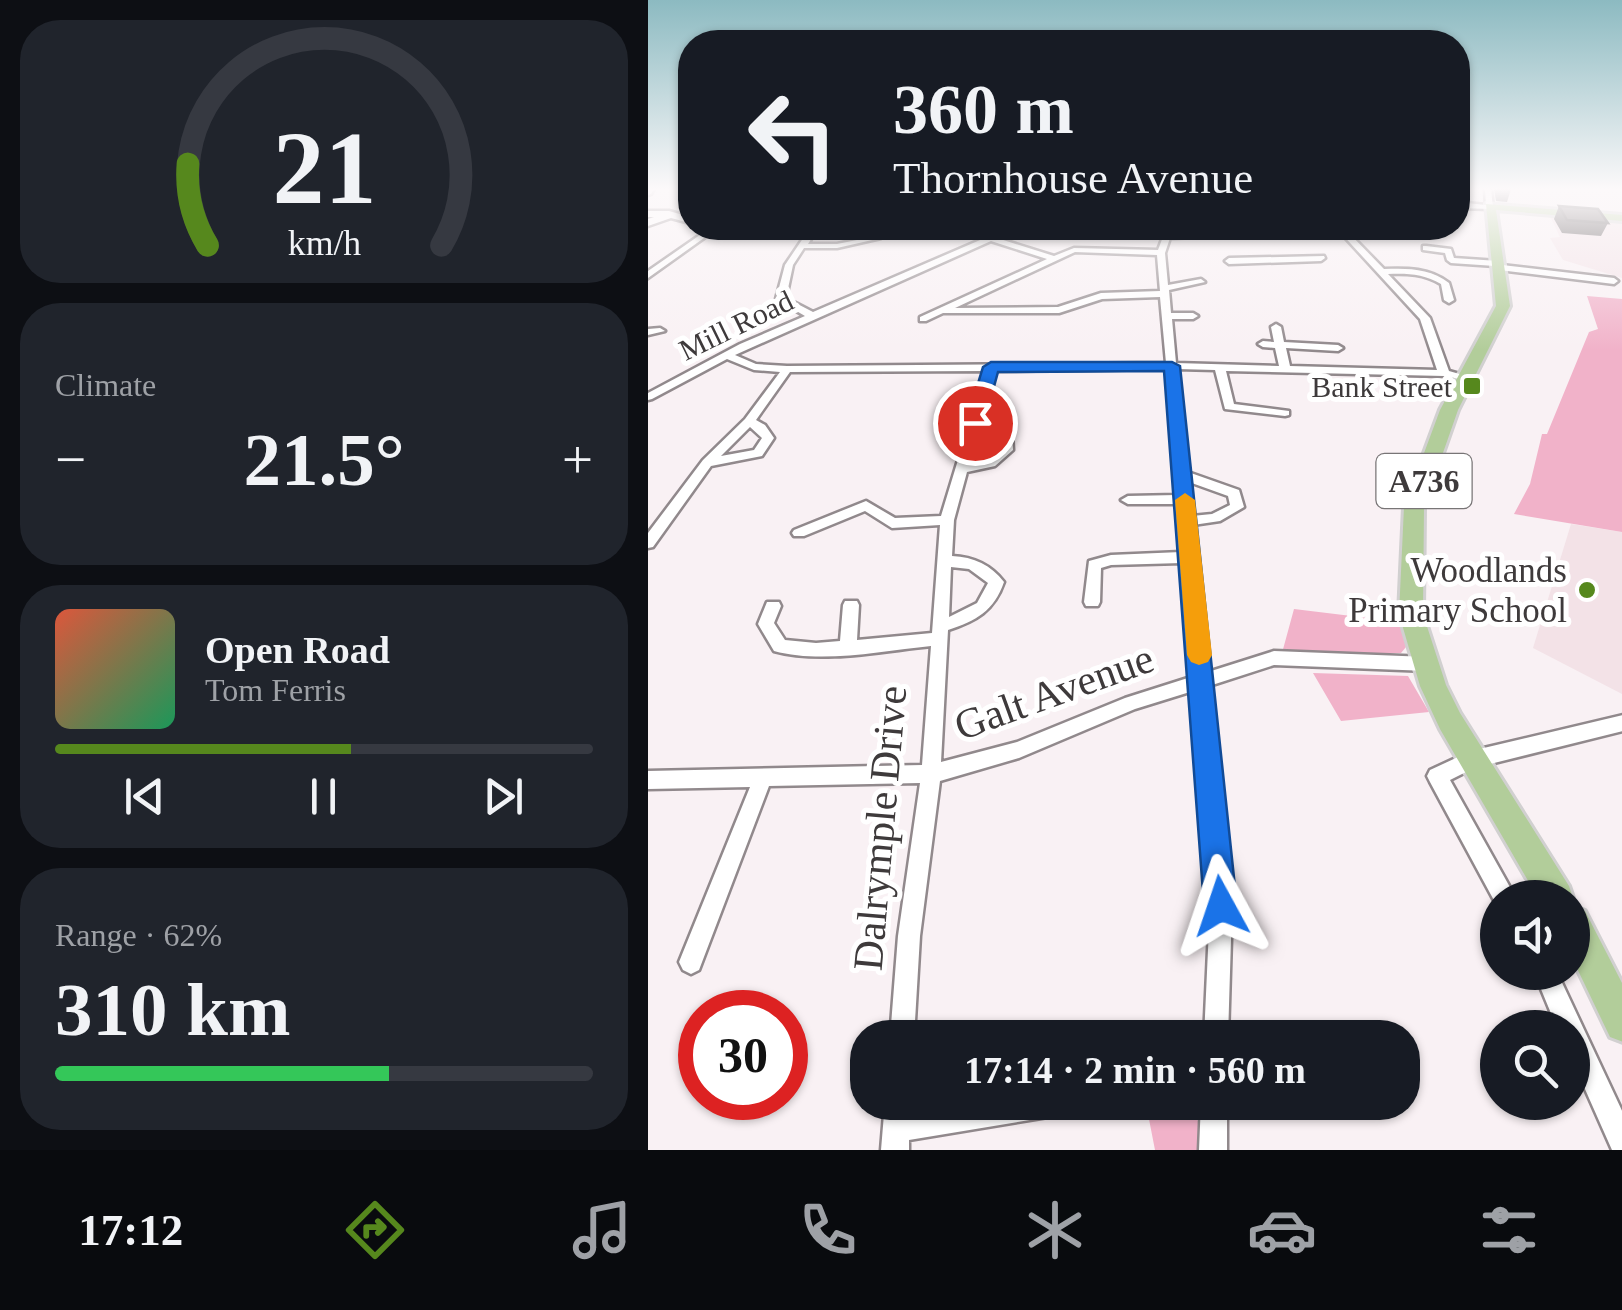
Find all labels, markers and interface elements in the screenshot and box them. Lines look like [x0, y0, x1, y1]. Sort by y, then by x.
icon: left [728, 70, 858, 200]
text: 360 m [893, 71, 1074, 148]
text: 21 [272, 110, 376, 225]
text: Thornhouse Avenue [893, 153, 1253, 203]
text: km/h [287, 223, 361, 263]
street label: Mill Road [674, 283, 798, 367]
text: Climate [55, 367, 156, 403]
place label: Bank Street [1311, 370, 1453, 403]
marker: Bank Street [1461, 375, 1483, 397]
pin [933, 381, 1018, 466]
icon: arrive [948, 396, 1003, 451]
text: 21.5° [243, 418, 405, 501]
text: − [55, 429, 86, 490]
text: + [562, 429, 593, 490]
road number: A736 [1376, 454, 1472, 508]
place label: Woodlands Primary School [1348, 551, 1567, 630]
marker: Woodlands Primary School [1576, 579, 1598, 601]
text: Open Road [205, 629, 390, 671]
street label: Galt Avenue [948, 635, 1160, 749]
text: Tom Ferris [205, 672, 346, 708]
street label: Dalrymple Drive [845, 684, 915, 972]
icon: previous [117, 769, 172, 824]
icon: pause [296, 769, 351, 824]
icon: next [476, 769, 531, 824]
position arrow [1169, 854, 1273, 958]
map controls [1480, 880, 1590, 1120]
button: sound [1480, 880, 1590, 990]
text: Range · 62% [55, 917, 222, 953]
text: 310 km [55, 968, 290, 1051]
speed limit sign: 30 [678, 990, 808, 1120]
button: search [1480, 1010, 1590, 1120]
text: 17:14 · 2 min · 560 m [964, 1049, 1306, 1091]
icon: directions [340, 1195, 410, 1265]
icon: music [567, 1195, 637, 1265]
icon: phone [793, 1195, 863, 1265]
icon: climate [1020, 1195, 1090, 1265]
icon: car [1247, 1195, 1317, 1265]
icon: filters [1474, 1195, 1544, 1265]
text: 17:12 [78, 1205, 183, 1255]

